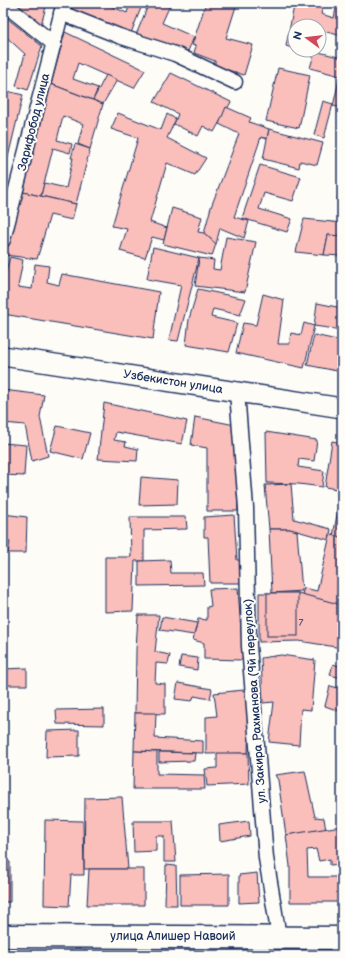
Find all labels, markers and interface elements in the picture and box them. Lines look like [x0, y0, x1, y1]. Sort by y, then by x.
north arrow [287, 18, 327, 58]
text: N [290, 30, 305, 41]
street label: Зарифобод улица [15, 72, 53, 172]
street label: Узбекистон улица [122, 367, 224, 397]
street label: ул. Закира Рахманова (9й переулок) [240, 598, 270, 804]
house number: 7 [299, 617, 304, 629]
street label: улица Алишер Навоий [110, 929, 236, 944]

